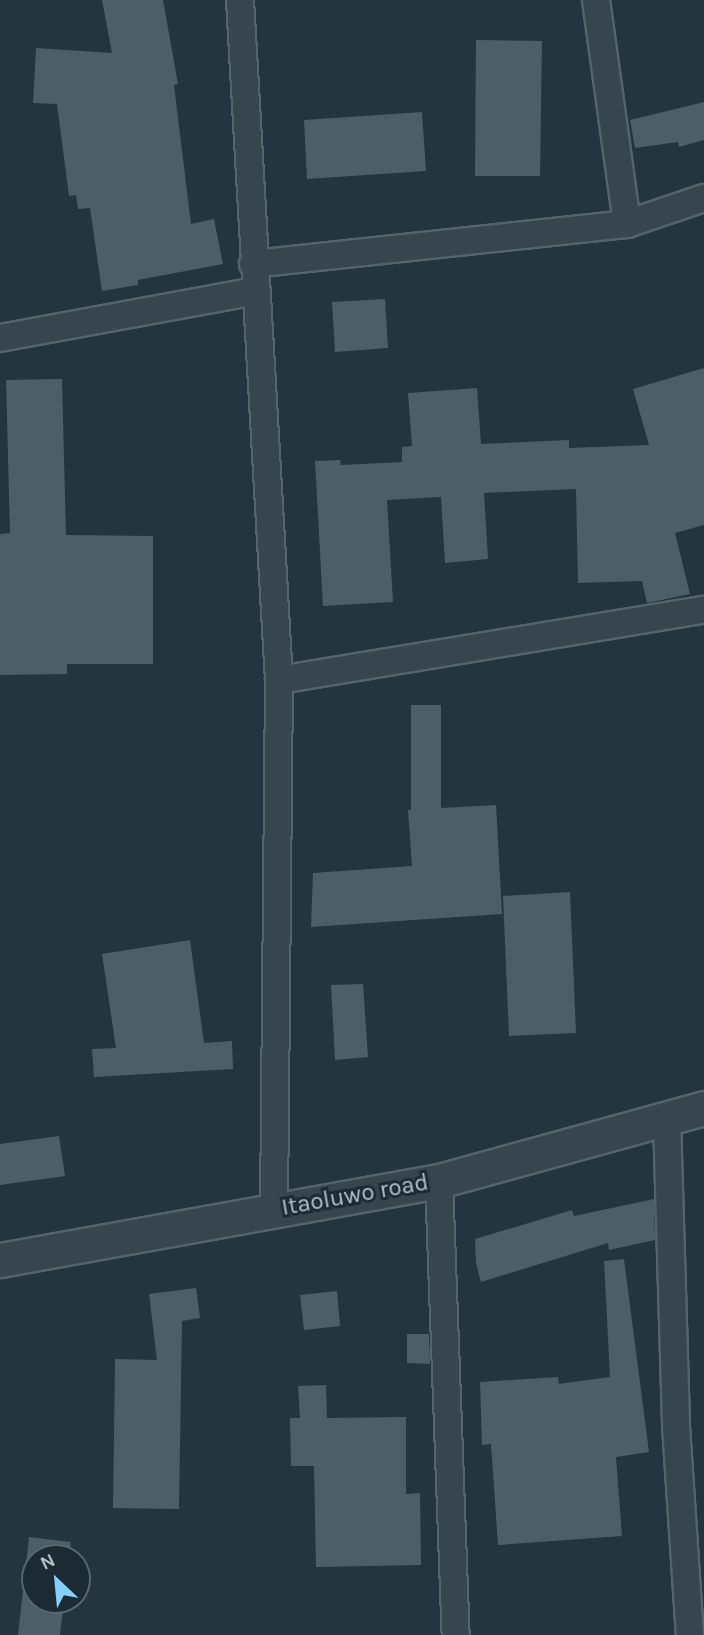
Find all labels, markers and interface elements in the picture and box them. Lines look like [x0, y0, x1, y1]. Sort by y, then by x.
street label: Itaoluwo road [279, 1168, 431, 1222]
north arrow [21, 1544, 91, 1614]
text: N [37, 1549, 59, 1575]

